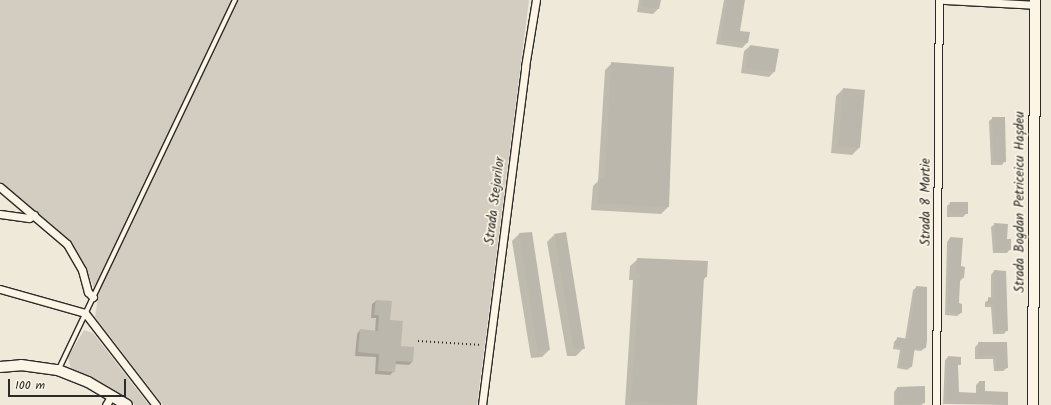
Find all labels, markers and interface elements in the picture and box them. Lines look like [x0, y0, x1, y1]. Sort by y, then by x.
street label: Strada Bogdan Petriceicu Hașdeu [1013, 111, 1029, 293]
street label: Strada Stejarilor [483, 156, 509, 246]
street label: Strada 8 Martie [919, 158, 935, 246]
scale bar [10, 371, 128, 397]
text: 100 m [15, 376, 45, 395]

